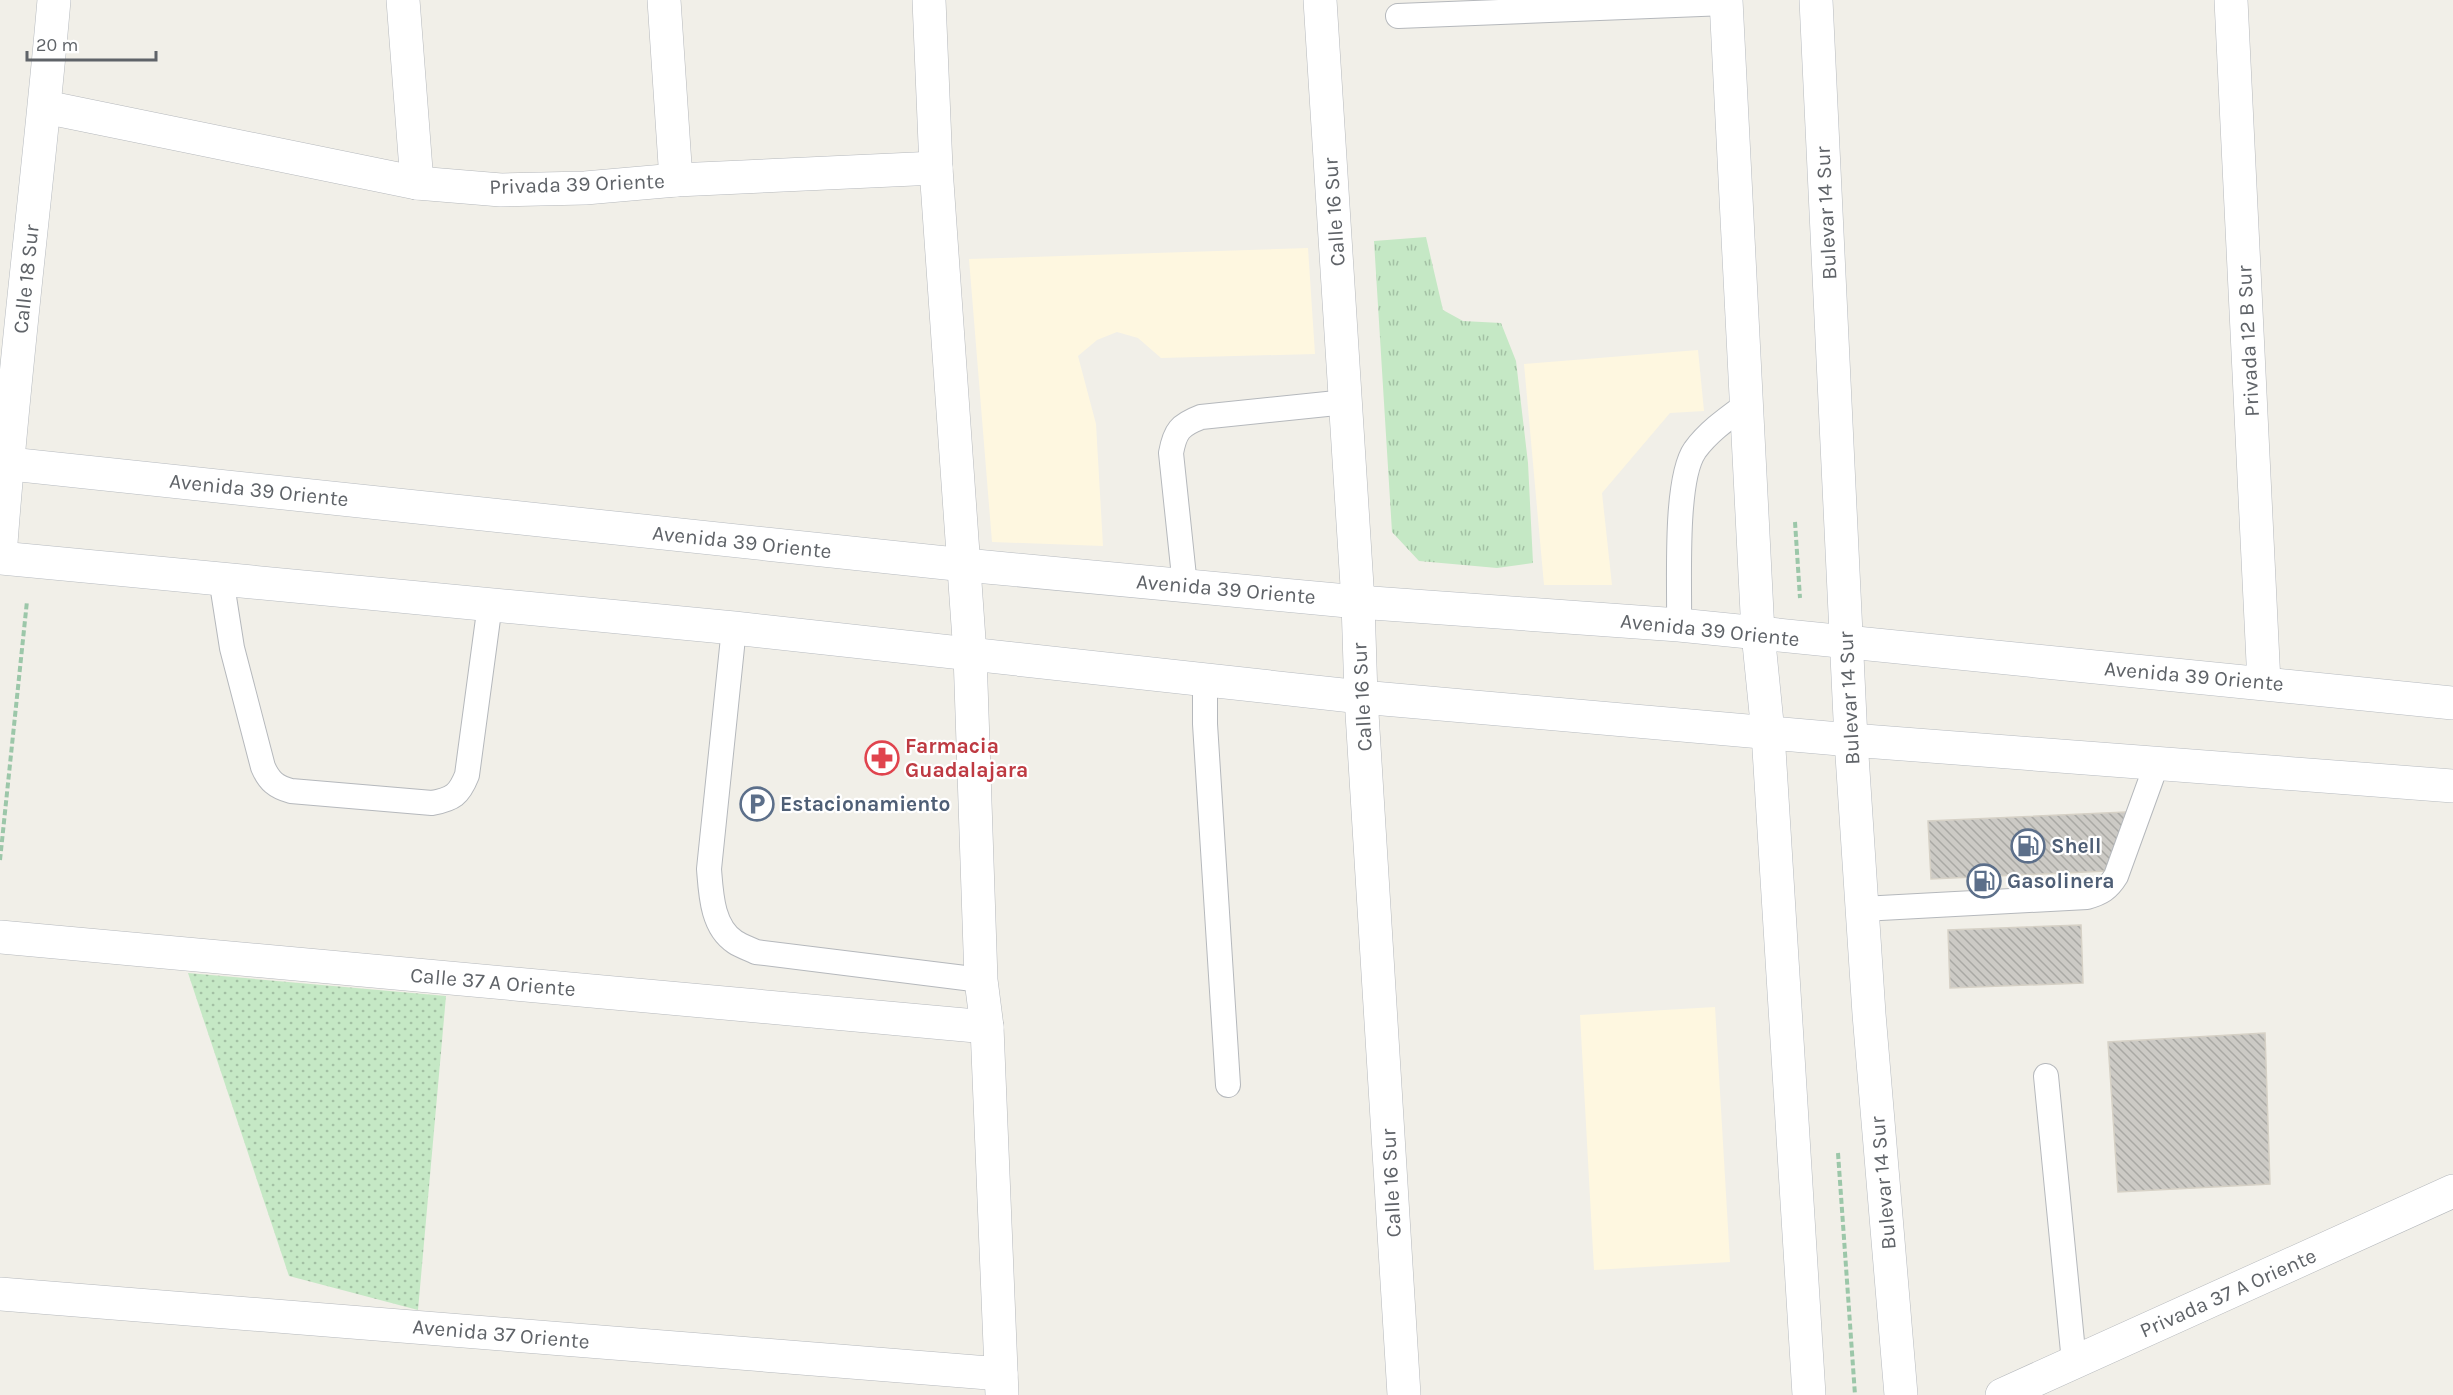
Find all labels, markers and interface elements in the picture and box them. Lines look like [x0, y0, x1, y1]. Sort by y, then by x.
scale bar [27, 24, 156, 62]
text: 20 m [36, 34, 78, 56]
street label: Bulevar 14 Sur [1810, 145, 1841, 280]
street label: Calle 16 Sur [1318, 156, 1350, 267]
street label: Privada 39 Oriente [489, 169, 665, 199]
street label: Calle 18 Sur [8, 223, 44, 335]
street label: Privada 12 B Sur [2232, 264, 2264, 417]
street label: Avenida 39 Oriente [168, 469, 350, 511]
street label: Avenida 39 Oriente [651, 521, 833, 563]
street label: Avenida 39 Oriente [1135, 569, 1317, 609]
street label: Avenida 39 Oriente [1619, 609, 1801, 651]
street label: Bulevar 14 Sur [1833, 630, 1864, 765]
street label: Calle 16 Sur [1347, 642, 1377, 752]
street label: Avenida 39 Oriente [2103, 656, 2285, 696]
place label: Farmacia Guadalajara [905, 734, 1028, 782]
pharmacy icon: Farmacia Guadalajara [864, 740, 900, 776]
parking icon: Estacionamiento [739, 786, 775, 822]
place label: Estacionamiento [780, 792, 950, 816]
fuel station icon: Shell [2010, 828, 2046, 864]
place label: Shell [2051, 834, 2101, 858]
fuel station icon: Gasolinera [1966, 863, 2002, 899]
place label: Gasolinera [2007, 869, 2115, 893]
street label: Calle 37 A Oriente [409, 963, 577, 1001]
street label: Bulevar 14 Sur [1865, 1115, 1901, 1251]
street label: Calle 16 Sur [1376, 1128, 1406, 1238]
street label: Privada 37 A Oriente [2136, 1243, 2320, 1343]
street label: Avenida 37 Oriente [411, 1314, 591, 1354]

